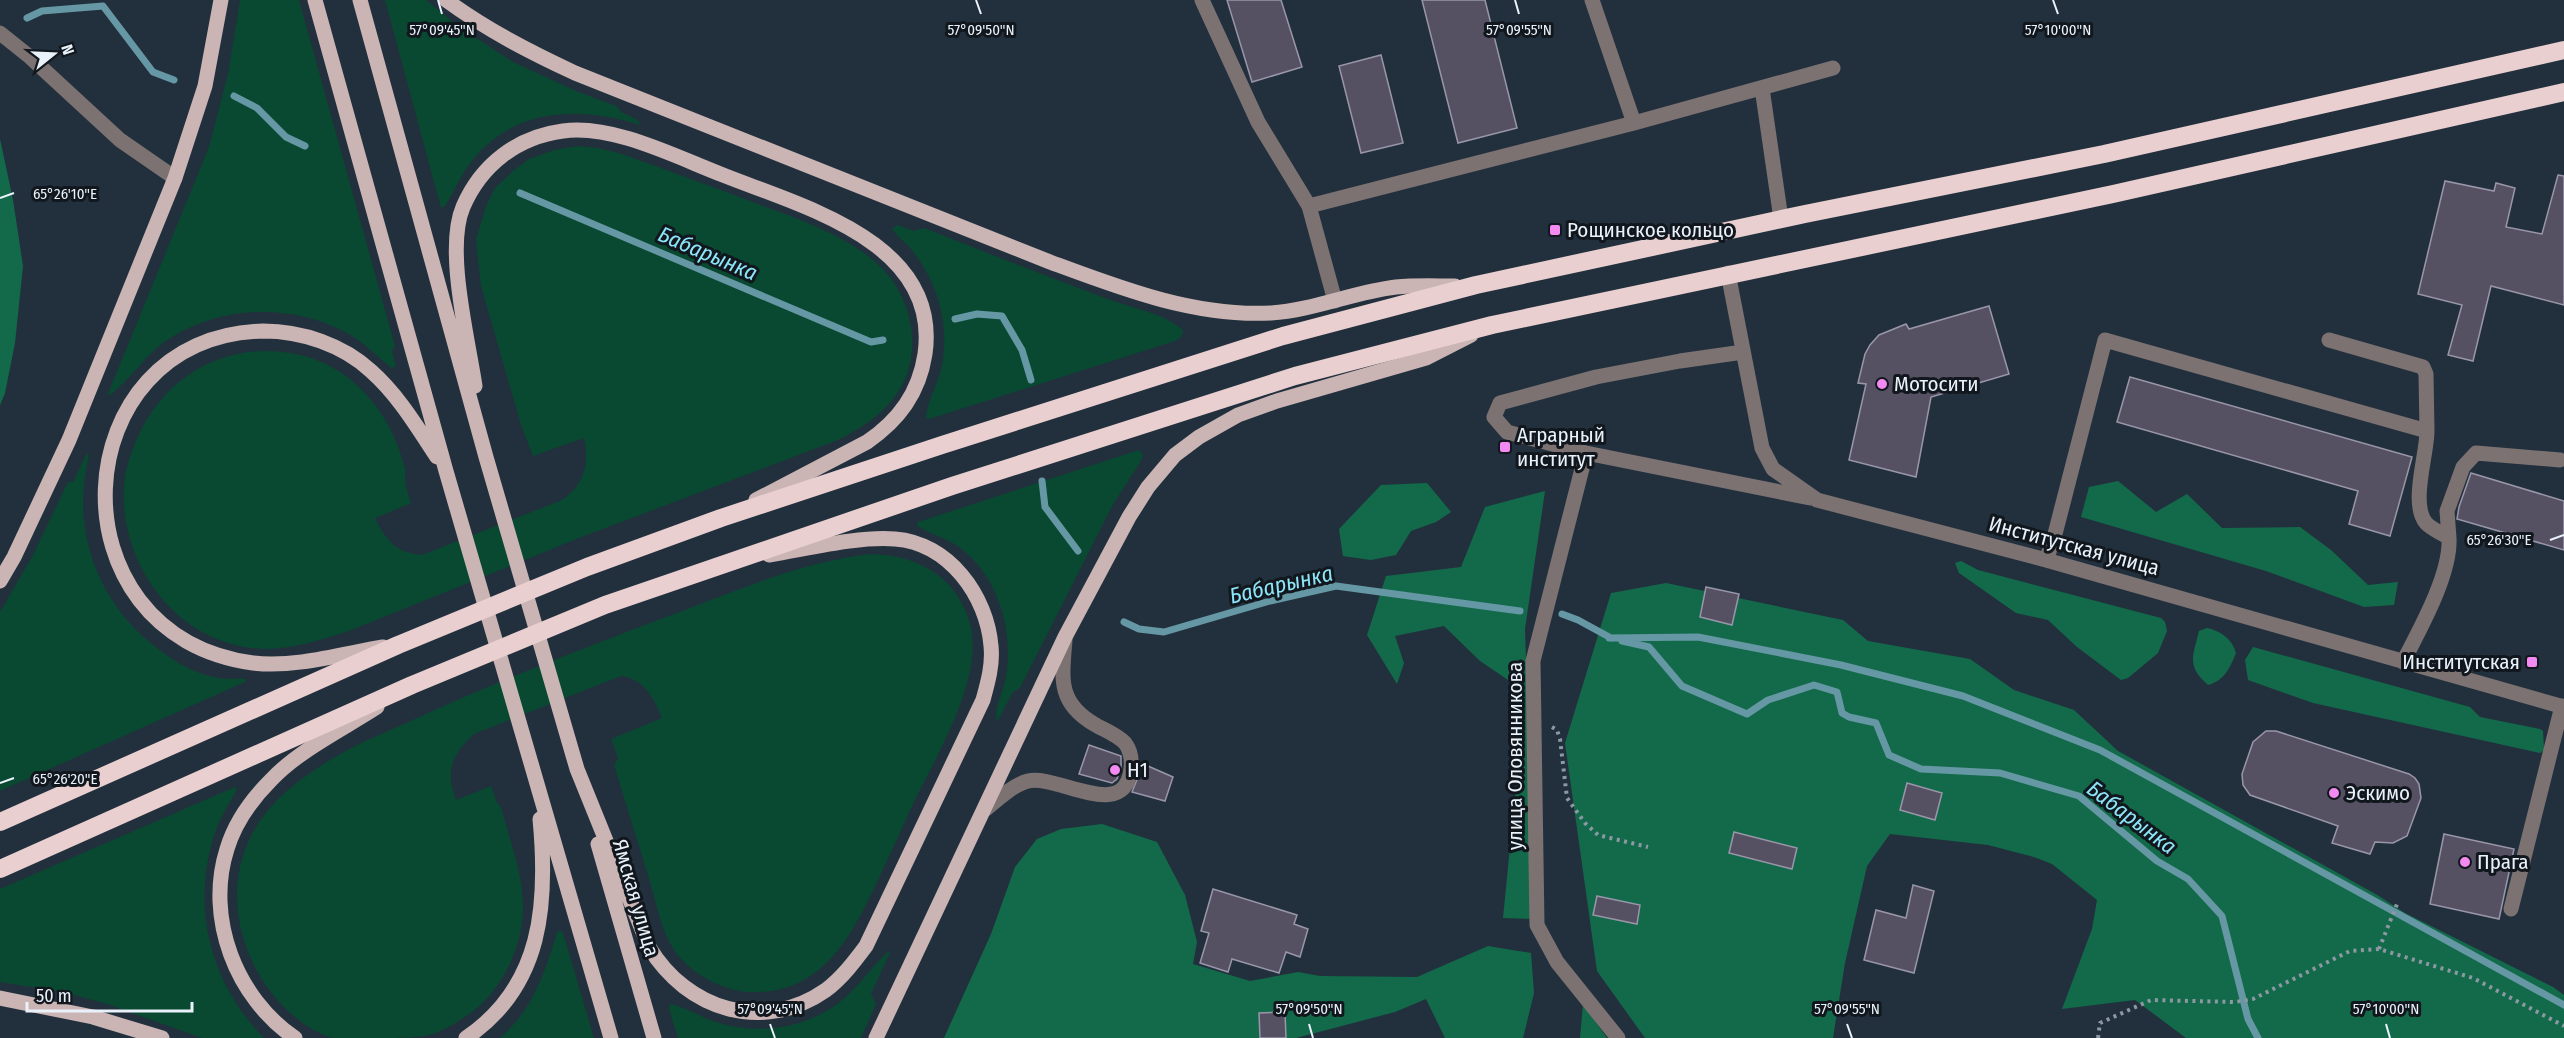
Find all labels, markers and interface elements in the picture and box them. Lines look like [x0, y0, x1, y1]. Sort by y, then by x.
text: 57°09'45"N [409, 21, 475, 39]
text: 57°09'50"N [947, 21, 1015, 39]
text: 57°09'55"N [1486, 21, 1552, 39]
text: 57°10'00"N [2025, 21, 2091, 39]
north arrow [24, 24, 84, 84]
text: N [57, 42, 78, 57]
text: 65°26'10"E [33, 185, 97, 203]
place label: Рощинское кольцо [1567, 217, 1734, 243]
water label: Бабарынка [654, 220, 762, 286]
marker: Рощинское кольцо [1548, 223, 1562, 237]
place label: Мотосити [1894, 371, 1979, 397]
marker: Мотосити [1875, 377, 1889, 391]
place label: Аграрный институт [1517, 422, 1605, 472]
marker: Аграрный институт [1498, 440, 1512, 454]
street label: Институтская улица [1986, 511, 2162, 581]
text: 65°26'30"E [2466, 531, 2532, 549]
water label: Бабарынка [1227, 559, 1335, 609]
place label: Институтская [2402, 649, 2520, 675]
marker: Институтская [2525, 655, 2539, 669]
street label: улица Оловянникова [1502, 662, 1528, 850]
place label: Н1 [1127, 757, 1148, 783]
marker: Н1 [1108, 763, 1122, 777]
text: 65°26'20"E [33, 770, 97, 788]
water label: Бабарынка [2082, 775, 2182, 860]
place label: Эскимо [2346, 780, 2410, 806]
marker: Эскимо [2327, 786, 2341, 800]
street label: Ямская улица [607, 836, 665, 960]
place label: Прага [2477, 849, 2529, 875]
marker: Прага [2458, 855, 2472, 869]
scale bar [27, 975, 192, 1013]
text: 50 m [36, 985, 72, 1007]
text: 57°09'45"N [737, 1000, 803, 1018]
text: 57°09'50"N [1275, 1000, 1343, 1018]
text: 57°09'55"N [1814, 1000, 1880, 1018]
text: 57°10'00"N [2353, 1000, 2419, 1018]

